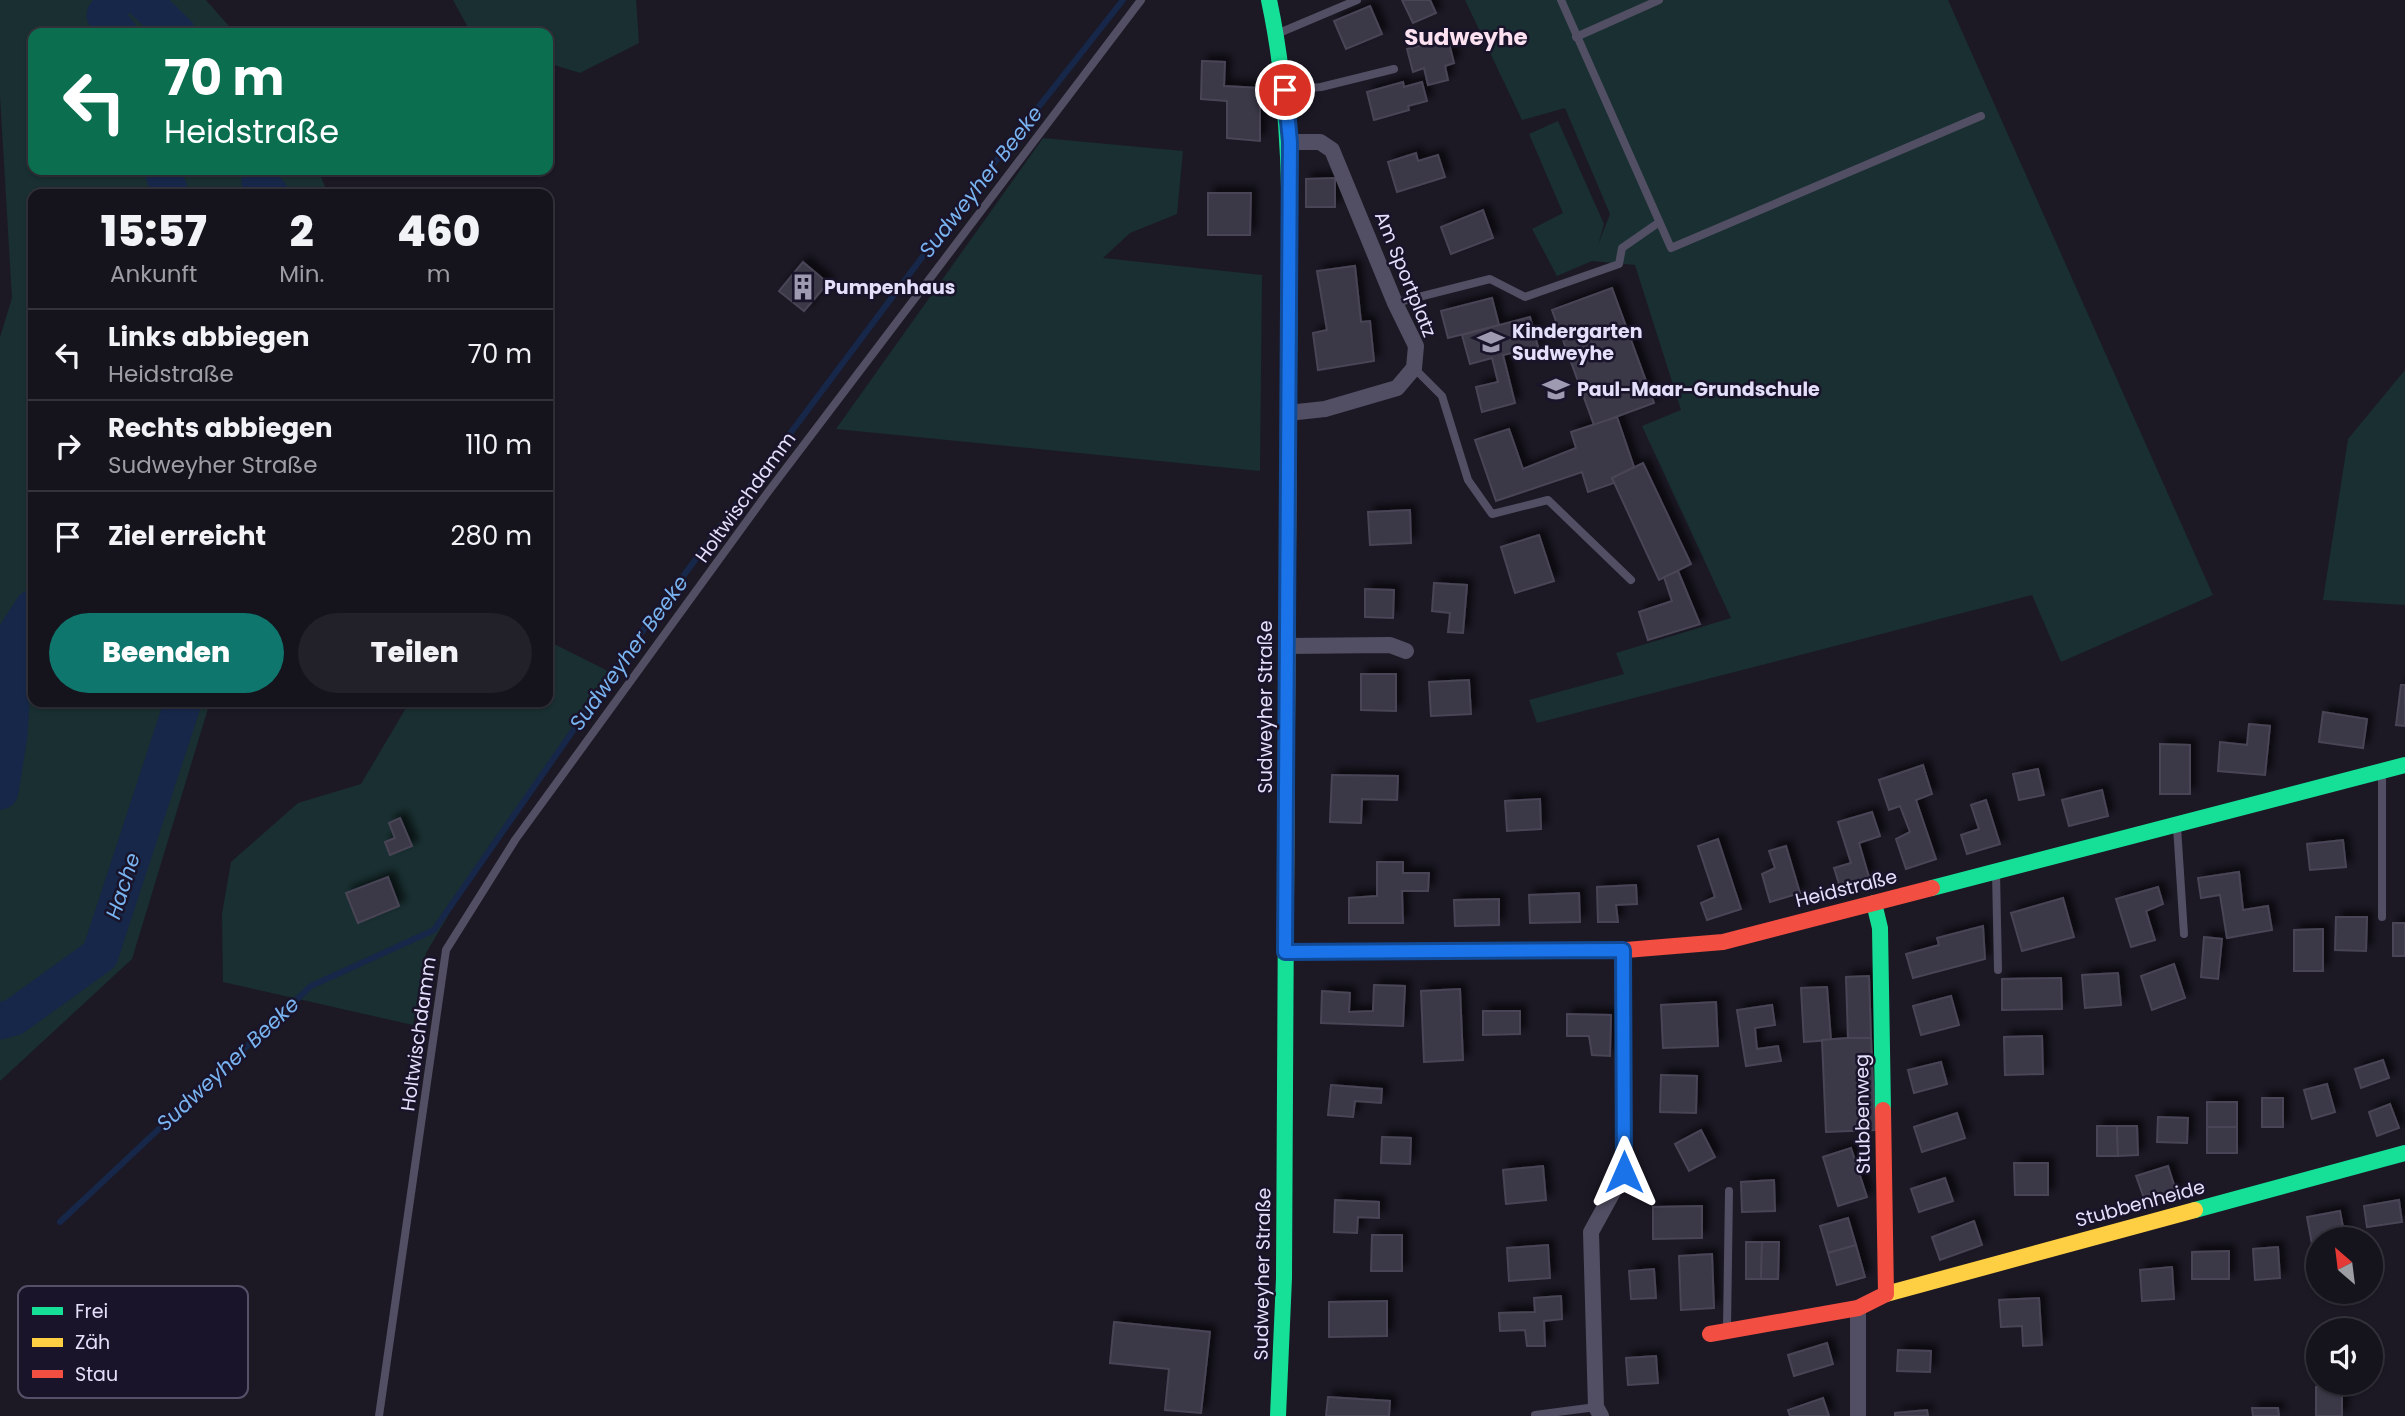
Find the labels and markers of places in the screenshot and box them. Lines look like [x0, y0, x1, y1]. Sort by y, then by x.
pin [1255, 60, 1315, 120]
building icon: Pumpenhaus [788, 272, 818, 302]
place label: Pumpenhaus [824, 274, 955, 301]
place label: Kindergarten Sudweyhe [1512, 318, 1643, 367]
school or university icon: Kindergarten Sudweyhe [1476, 327, 1506, 357]
school or university icon: Paul-Maar-Grundschule [1541, 374, 1571, 404]
place label: Paul-Maar-Grundschule [1577, 376, 1820, 403]

